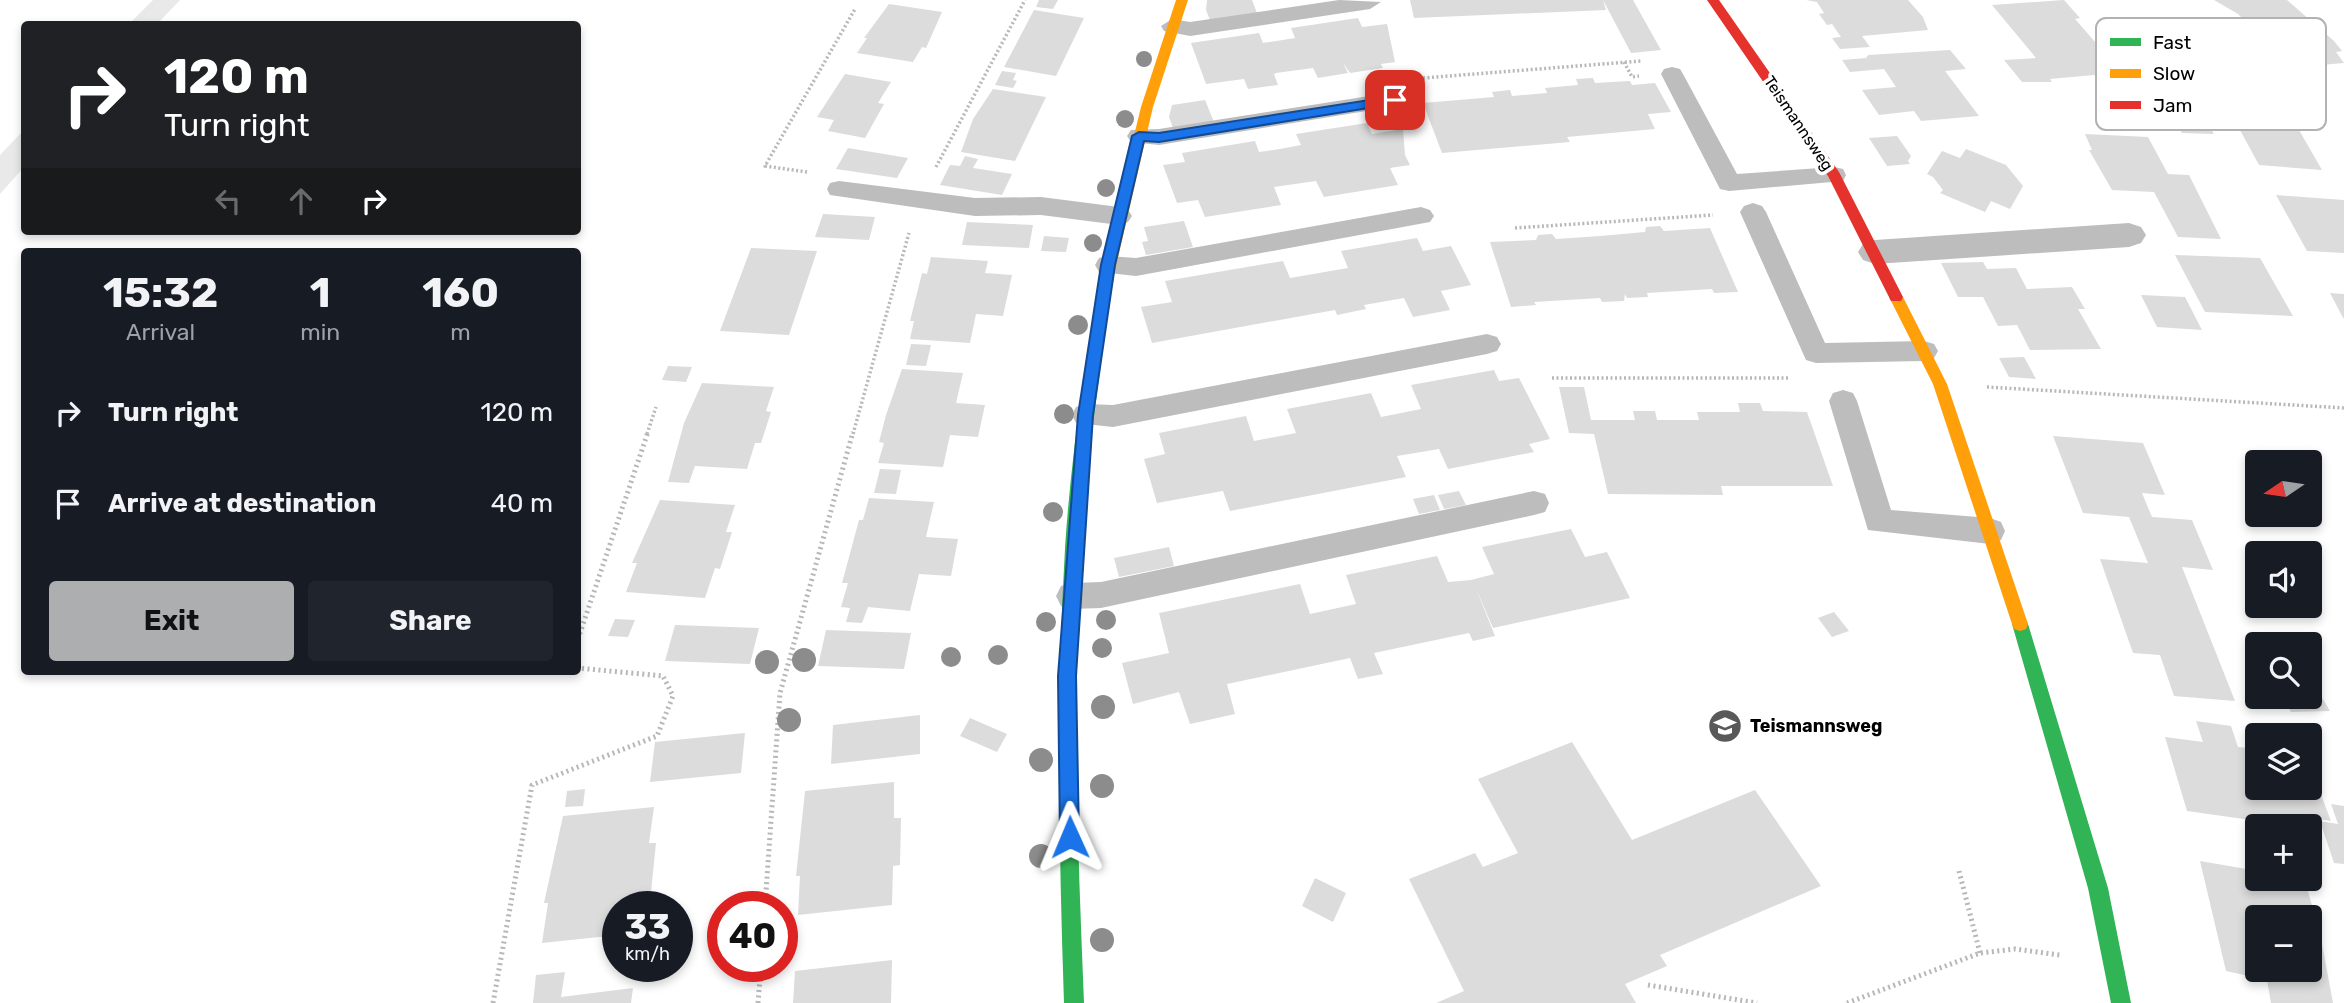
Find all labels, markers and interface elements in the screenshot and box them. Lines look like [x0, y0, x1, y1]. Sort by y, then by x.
legend [2096, 18, 2326, 130]
text: Fast [2153, 31, 2192, 54]
text: 120 m [164, 47, 309, 105]
icon: right [49, 49, 140, 140]
text: Slow [2153, 62, 2195, 85]
pin [1365, 70, 1425, 130]
street label: Teismannsweg [1760, 72, 1837, 174]
icon: arrive [1376, 81, 1414, 119]
text: Jam [2153, 94, 2192, 117]
text: Turn right [164, 106, 309, 144]
icon: left [209, 182, 247, 220]
icon: ahead [282, 182, 320, 220]
icon: right [355, 182, 393, 220]
text: 15:32 [103, 268, 218, 318]
text: 1 [310, 268, 331, 318]
text: 160 [422, 268, 499, 318]
text: Arrival [126, 318, 195, 346]
text: min [300, 318, 340, 346]
text: m [450, 318, 471, 346]
icon: right [49, 394, 87, 432]
text: Turn right [108, 397, 238, 428]
text: 120 m [481, 397, 553, 428]
north arrow [2245, 450, 2322, 527]
map controls [2245, 450, 2322, 982]
icon: arrive [49, 485, 87, 523]
text: Arrive at destination [108, 488, 376, 519]
text: 40 m [491, 488, 553, 519]
button: sound [2245, 541, 2322, 618]
button: Exit [49, 581, 294, 661]
button: Share [308, 581, 553, 661]
button: search [2245, 632, 2322, 709]
school or university icon: Teismannsweg [1706, 707, 1744, 745]
place label: Teismannsweg [1750, 715, 1882, 737]
button: layers [2245, 723, 2322, 800]
position arrow [1033, 800, 1107, 874]
button: + [2245, 814, 2322, 891]
speed limit sign: 40 [707, 891, 798, 982]
button: − [2245, 905, 2322, 982]
text: 33 [624, 906, 671, 948]
text: km/h [625, 943, 670, 965]

